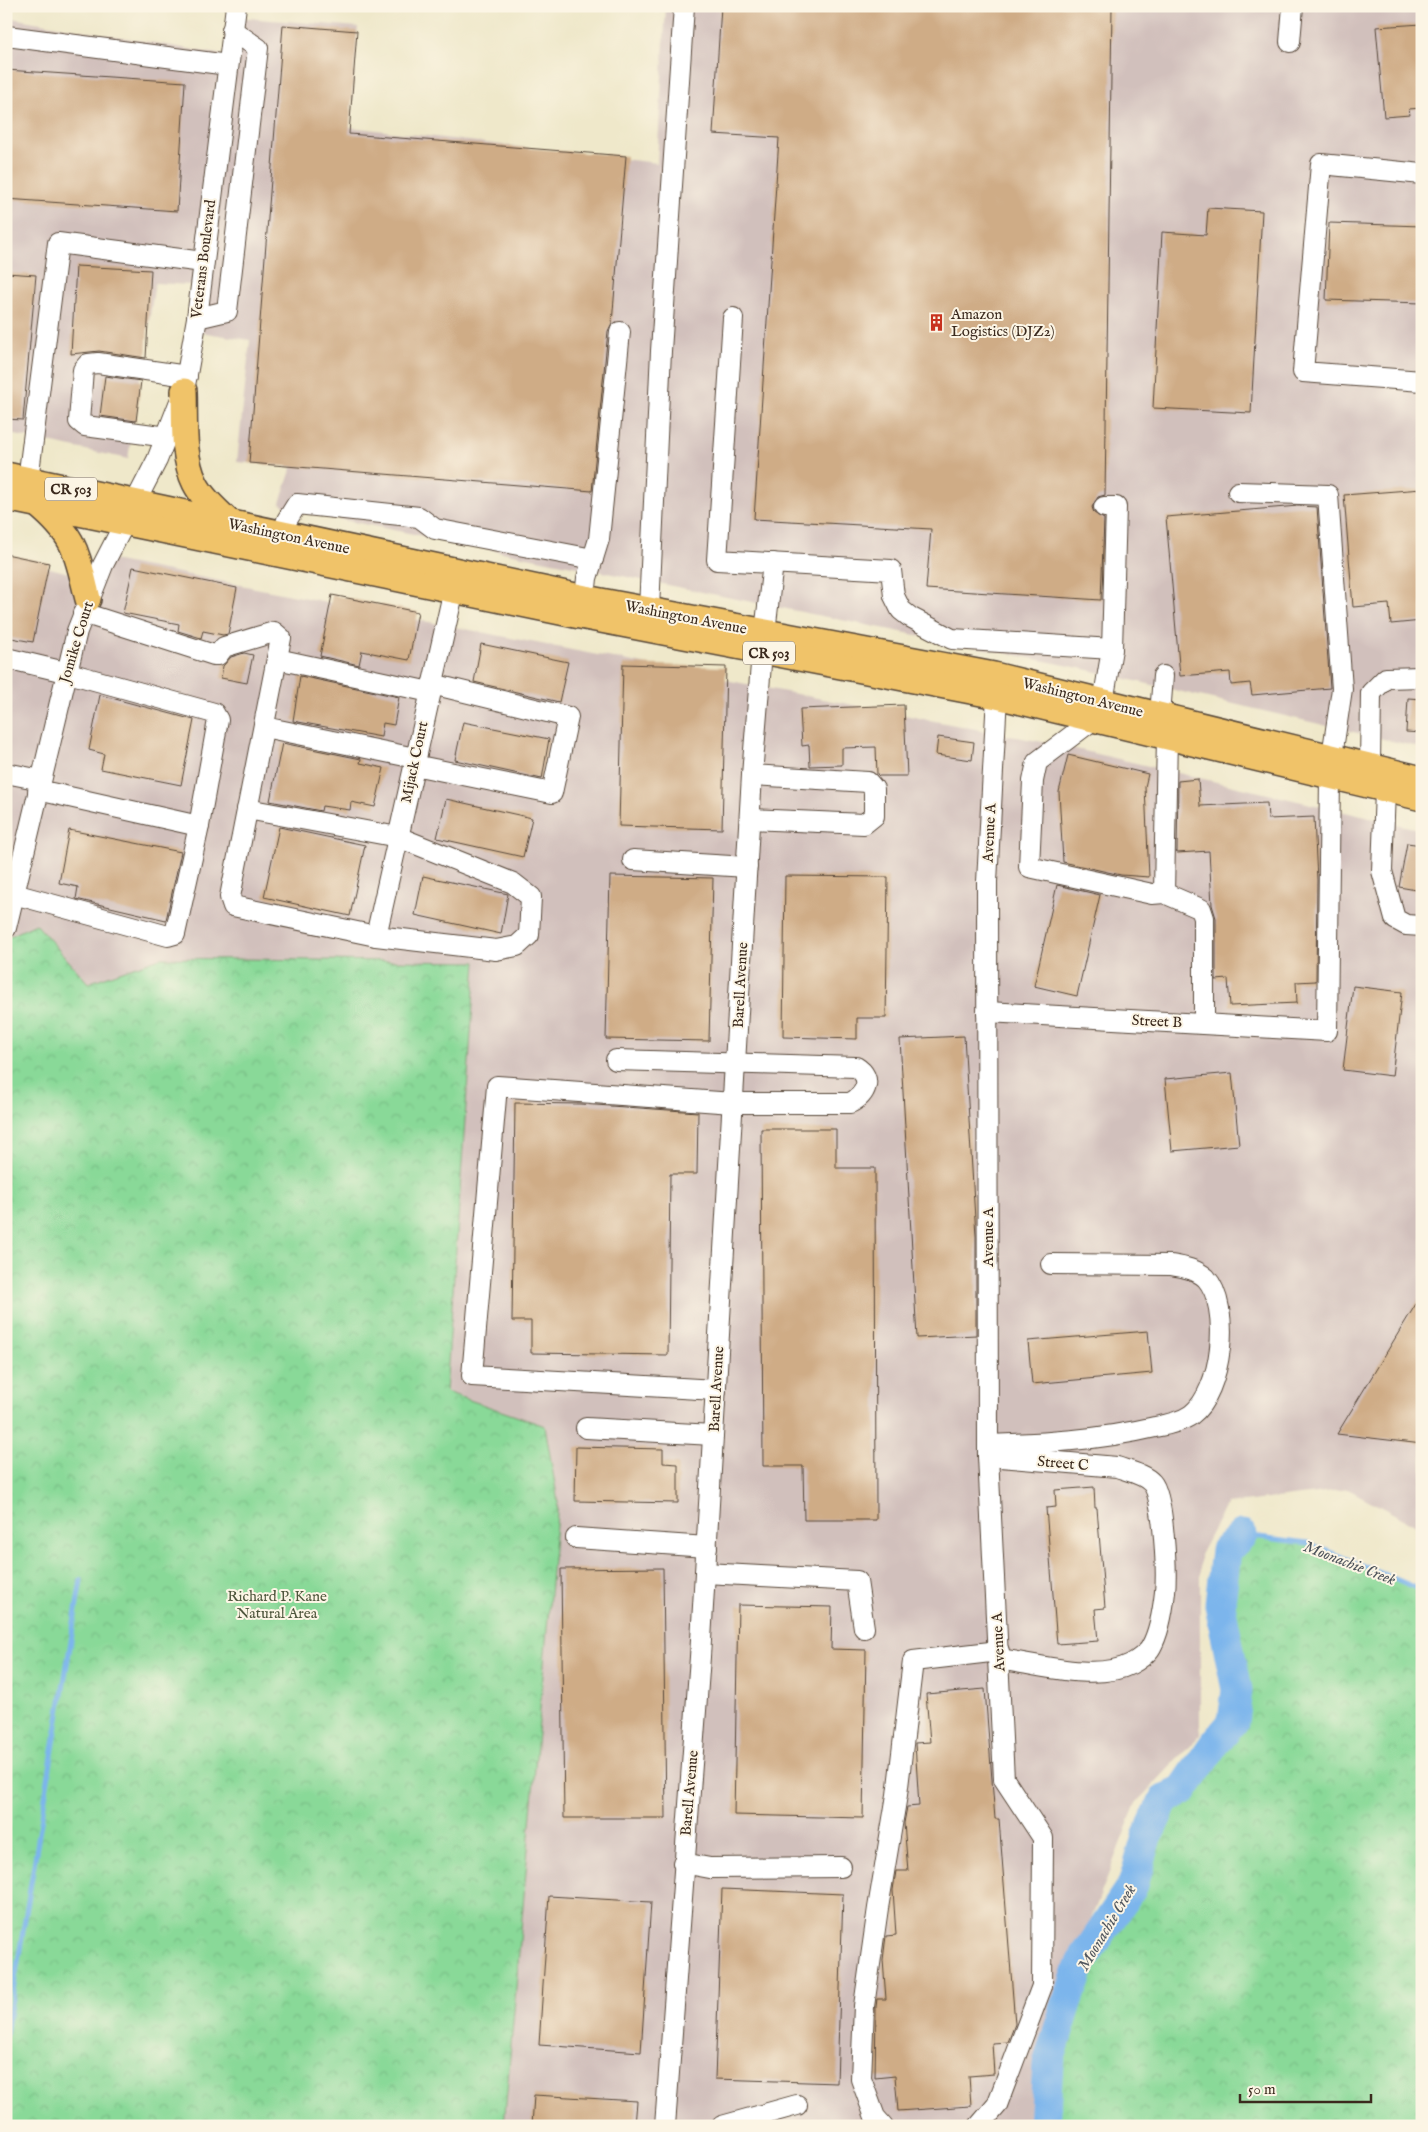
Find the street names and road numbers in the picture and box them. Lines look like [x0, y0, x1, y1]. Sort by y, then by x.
street label: Veterans Boulevard [187, 197, 220, 321]
road number: CR 503 [45, 478, 97, 500]
street label: Washington Avenue [227, 514, 351, 559]
street label: Washington Avenue [623, 596, 748, 639]
street label: Jomike Court [54, 599, 98, 687]
road number: CR 503 [743, 641, 795, 664]
street label: Washington Avenue [1021, 673, 1145, 722]
street label: Mijack Court [397, 720, 432, 805]
street label: Avenue A [978, 802, 1001, 864]
street label: Barell Avenue [729, 941, 752, 1029]
street label: Street B [1131, 1011, 1183, 1032]
street label: Avenue A [979, 1207, 998, 1268]
street label: Barell Avenue [705, 1345, 728, 1433]
street label: Street C [1037, 1452, 1090, 1475]
street label: Avenue A [987, 1611, 1010, 1673]
street label: Barell Avenue [676, 1749, 703, 1837]

